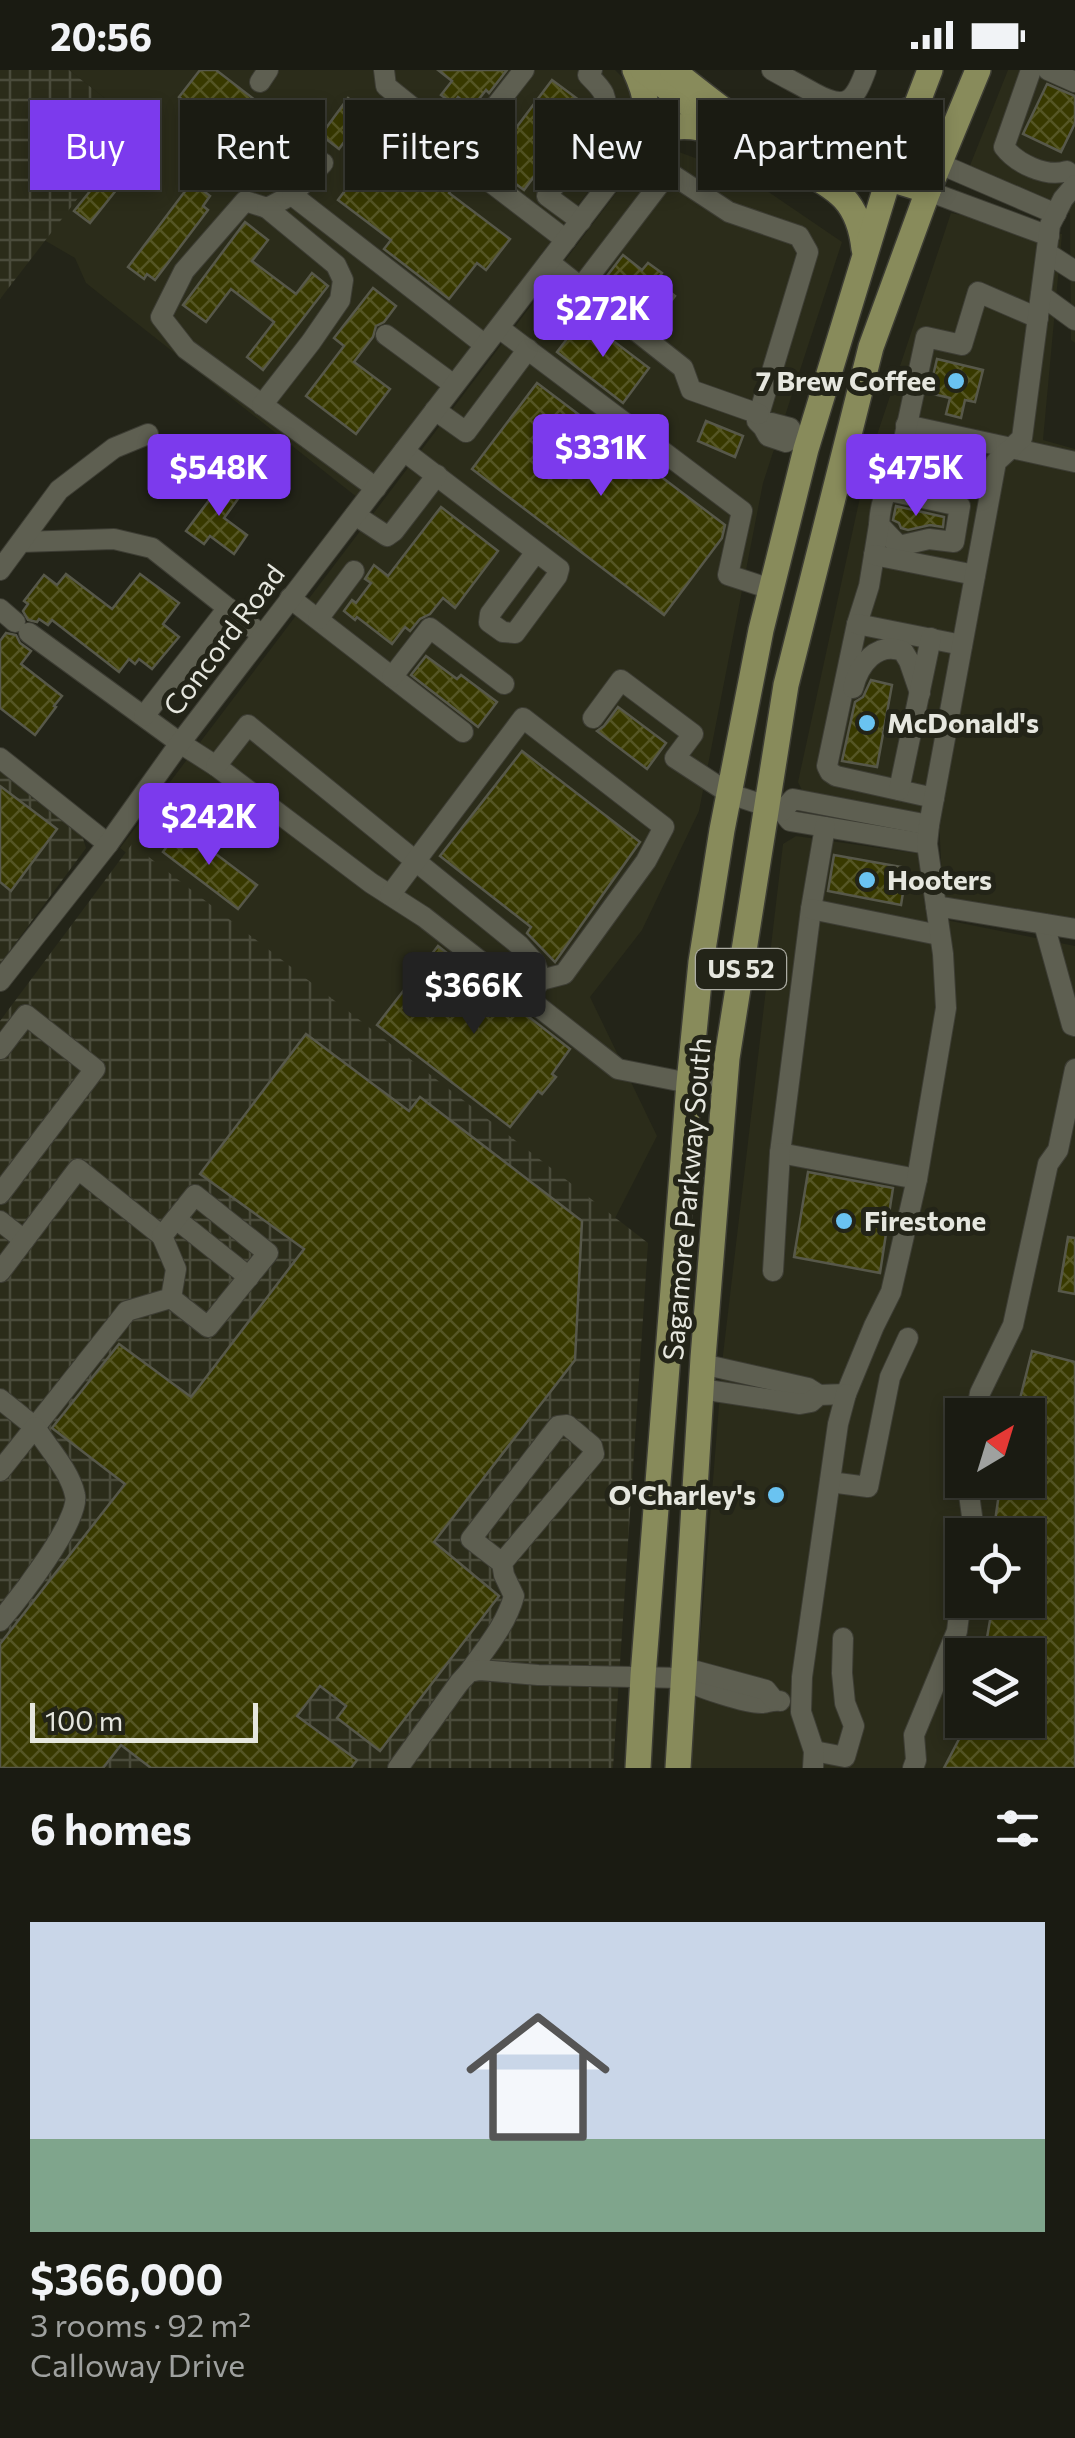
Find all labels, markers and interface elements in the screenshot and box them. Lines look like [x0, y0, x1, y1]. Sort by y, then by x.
text: 20:56 [50, 12, 152, 59]
chip: Buy [30, 100, 160, 190]
chip: Rent [180, 100, 325, 190]
chip: Filters [345, 100, 515, 190]
chip: New [535, 100, 678, 190]
chip: Apartment [698, 100, 943, 190]
pin: $272K [533, 275, 673, 360]
text: $272K [556, 287, 650, 327]
place label: 7 Brew Coffee [756, 363, 936, 397]
marker: 7 Brew Coffee [945, 370, 967, 392]
pin: $331K [531, 414, 671, 499]
text: $331K [555, 426, 647, 466]
pin: $548K [149, 434, 289, 519]
pin: $475K [846, 434, 986, 519]
text: $548K [170, 446, 268, 486]
text: $475K [868, 446, 964, 486]
street label: Concord Road [155, 557, 291, 722]
place label: McDonald's [887, 705, 1039, 739]
marker: McDonald's [856, 712, 878, 734]
pin: $242K [139, 783, 279, 868]
text: $242K [161, 795, 257, 835]
place label: Hooters [887, 862, 992, 896]
marker: Hooters [856, 869, 878, 891]
road number: US 52 [696, 949, 786, 989]
pin: $366K [404, 952, 544, 1037]
text: $366K [425, 964, 523, 1004]
street label: Sagamore Parkway South [655, 1036, 717, 1362]
place label: Firestone [864, 1203, 986, 1237]
marker: Firestone [833, 1210, 855, 1232]
north arrow [945, 1398, 1045, 1498]
map controls [945, 1398, 1045, 1738]
place label: O'Charley's [609, 1477, 756, 1511]
marker: O'Charley's [765, 1484, 787, 1506]
button: locate [945, 1518, 1045, 1618]
button: layers [945, 1638, 1045, 1738]
scale bar [30, 1698, 258, 1742]
text: 100 m [45, 1703, 123, 1737]
icon: filters [990, 1801, 1045, 1856]
text: 6 homes [30, 1802, 192, 1854]
icon: home [448, 1987, 628, 2167]
text: $366,000 [30, 2252, 224, 2304]
text: 3 rooms · 92 m² [30, 2304, 251, 2344]
text: Calloway Drive [30, 2344, 245, 2384]

